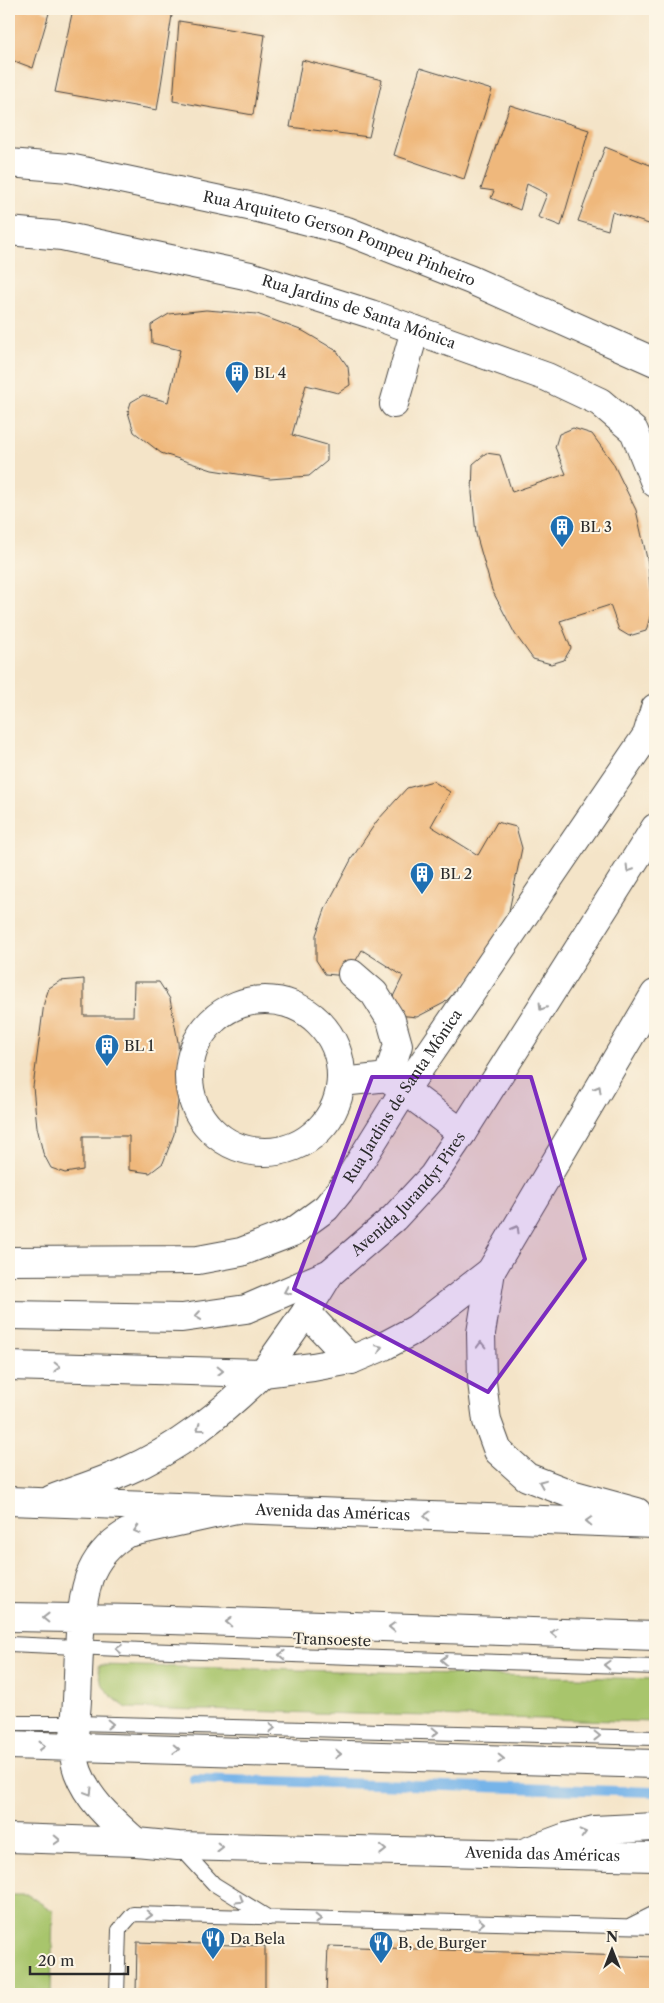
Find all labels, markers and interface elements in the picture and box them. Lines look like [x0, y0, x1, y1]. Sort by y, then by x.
street label: Rua Arquiteto Gerson Pompeu Pinheiro [201, 187, 478, 290]
street label: Rua Jardins de Santa Mônica [260, 270, 459, 353]
building icon: BL 4 [224, 360, 250, 394]
place label: BL 4 [254, 363, 287, 382]
building icon: BL 3 [549, 514, 575, 548]
place label: BL 3 [580, 517, 612, 536]
building icon: BL 2 [409, 861, 435, 895]
place label: BL 2 [440, 864, 472, 883]
one-way arrow [626, 864, 635, 873]
one-way arrow [539, 1001, 548, 1010]
street label: Rua Jardins de Santa Mônica [339, 1006, 466, 1186]
building icon: BL 1 [94, 1033, 120, 1067]
place label: BL 1 [124, 1036, 155, 1055]
one-way arrow [592, 1086, 602, 1095]
street label: Avenida Jurandyr Pires [346, 1128, 469, 1260]
one-way arrow [509, 1226, 519, 1235]
one-way arrow [283, 1285, 292, 1296]
one-way arrow [193, 1310, 202, 1320]
one-way arrow [476, 1341, 486, 1349]
one-way arrow [374, 1343, 383, 1354]
one-way arrow [54, 1362, 62, 1372]
one-way arrow [216, 1366, 224, 1377]
one-way arrow [197, 1422, 206, 1431]
one-way arrow [538, 1479, 546, 1489]
street label: Avenida das Américas [254, 1500, 411, 1524]
one-way arrow [422, 1510, 430, 1521]
one-way arrow [585, 1516, 593, 1527]
one-way arrow [134, 1525, 142, 1535]
one-way arrow [41, 1613, 49, 1623]
one-way arrow [225, 1617, 232, 1627]
one-way arrow [387, 1622, 395, 1633]
one-way arrow [550, 1627, 558, 1638]
street label: Transoeste [293, 1629, 371, 1650]
one-way arrow [115, 1643, 123, 1654]
one-way arrow [277, 1649, 285, 1660]
one-way arrow [440, 1654, 448, 1665]
one-way arrow [602, 1660, 610, 1670]
one-way arrow [106, 1719, 114, 1729]
one-way arrow [269, 1723, 277, 1733]
one-way arrow [432, 1727, 439, 1737]
one-way arrow [594, 1731, 602, 1741]
one-way arrow [38, 1741, 46, 1751]
one-way arrow [172, 1744, 180, 1754]
one-way arrow [335, 1748, 343, 1759]
one-way arrow [497, 1753, 505, 1764]
one-way arrow [82, 1786, 92, 1795]
one-way arrow [578, 1828, 587, 1839]
one-way arrow [54, 1834, 62, 1845]
one-way arrow [216, 1841, 224, 1852]
street label: Avenida das Américas [464, 1843, 620, 1865]
one-way arrow [379, 1845, 387, 1856]
one-way arrow [235, 1894, 244, 1904]
one-way arrow [146, 1910, 153, 1920]
one-way arrow [314, 1914, 322, 1924]
one-way arrow [477, 1918, 485, 1928]
restaurant icon: Da Bela [200, 1926, 226, 1960]
north arrow [586, 1926, 636, 1976]
text: N [606, 1928, 618, 1946]
place label: Da Bela [230, 1929, 285, 1948]
restaurant icon: B, de Burger [368, 1930, 394, 1964]
place label: B, de Burger [398, 1933, 487, 1952]
scale bar [30, 1943, 128, 1975]
text: 20 m [38, 1951, 74, 1970]

